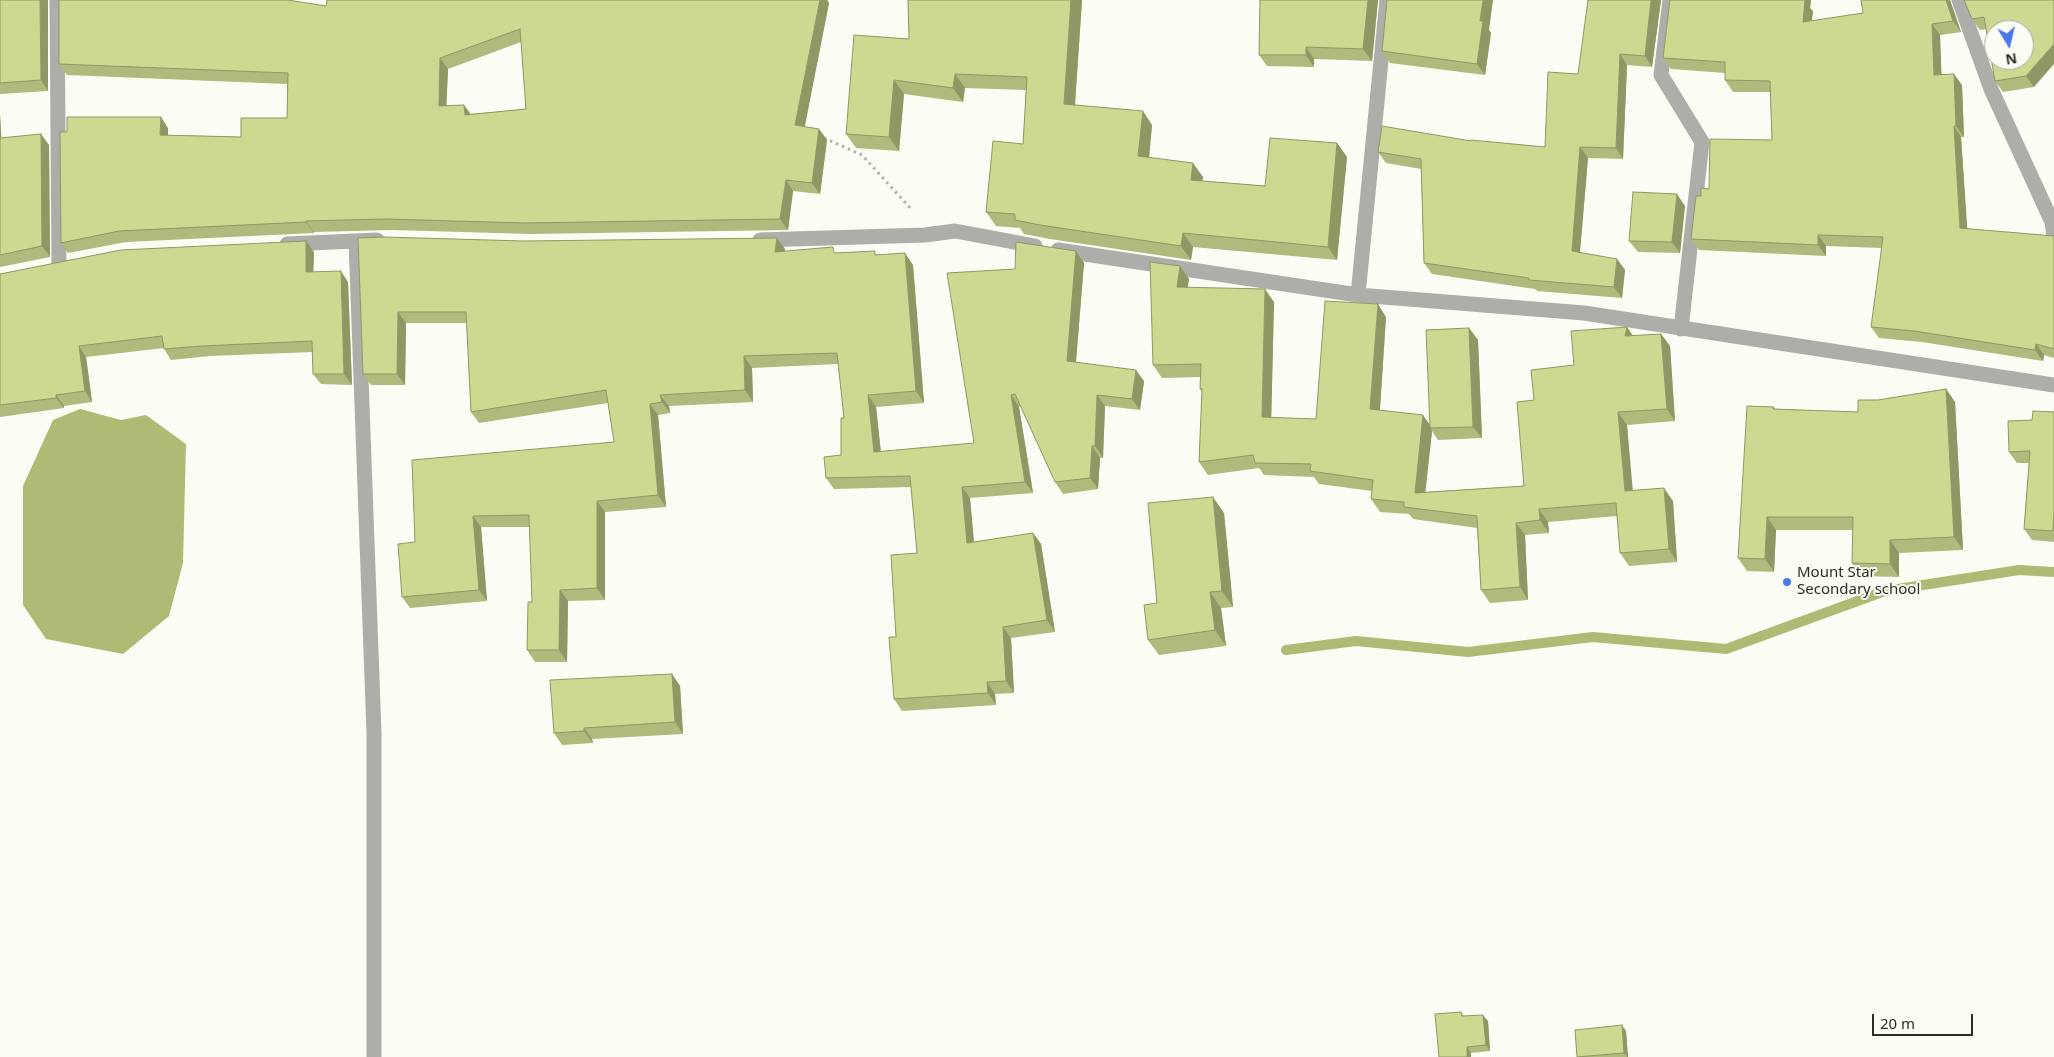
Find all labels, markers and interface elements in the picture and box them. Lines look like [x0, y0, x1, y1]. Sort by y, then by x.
north arrow [1984, 20, 2034, 70]
text: N [2004, 49, 2018, 70]
place label: Mount Star Secondary school [1797, 564, 1920, 599]
marker: Mount Star Secondary school [1781, 576, 1793, 588]
scale bar [1874, 1004, 1975, 1036]
text: 20 m [1880, 1013, 1915, 1033]

